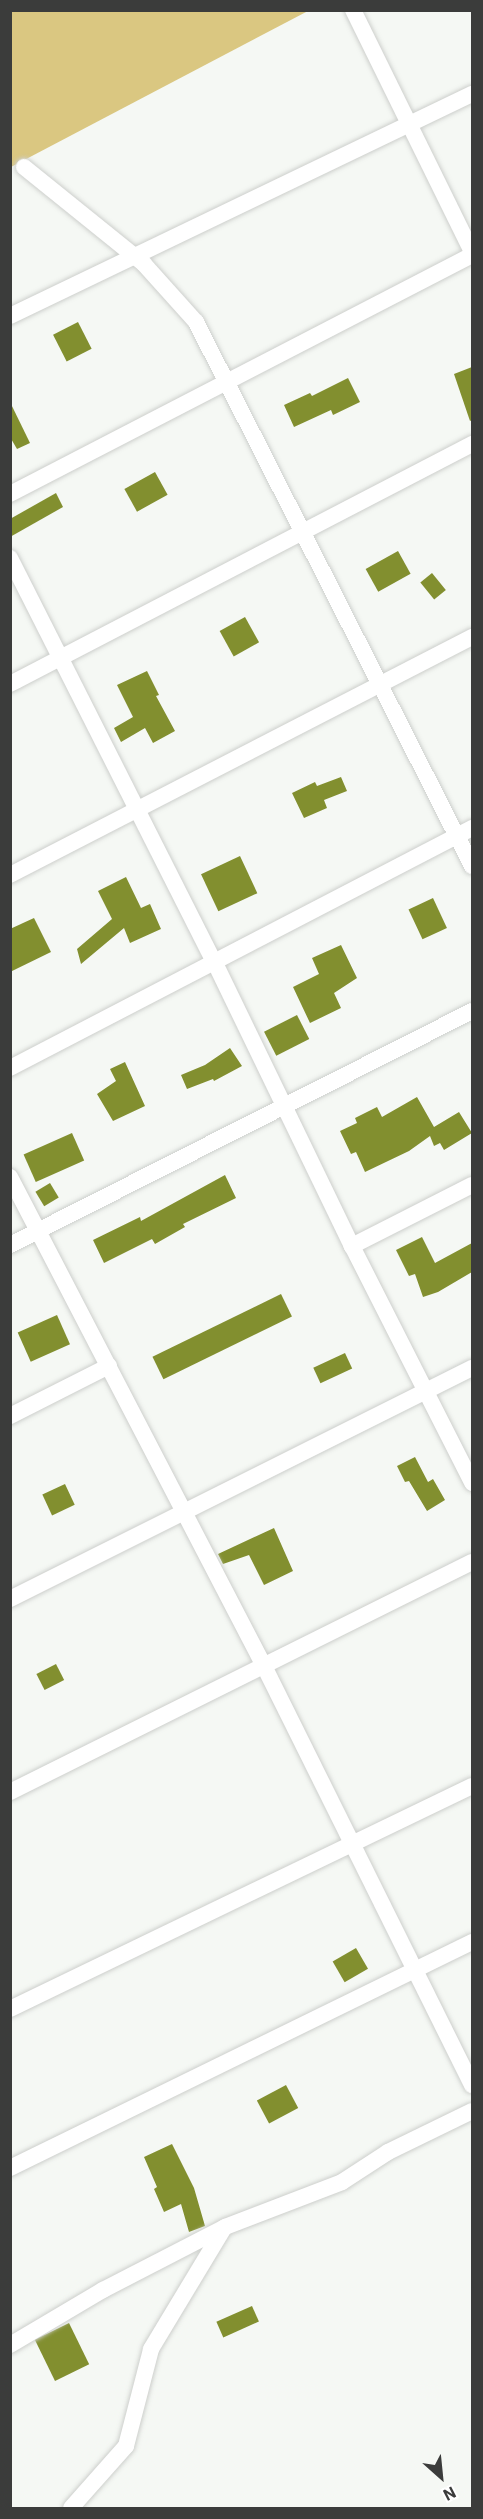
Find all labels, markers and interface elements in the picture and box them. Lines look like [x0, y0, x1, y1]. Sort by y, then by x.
north arrow [411, 2447, 471, 2507]
text: N [440, 2482, 459, 2505]

